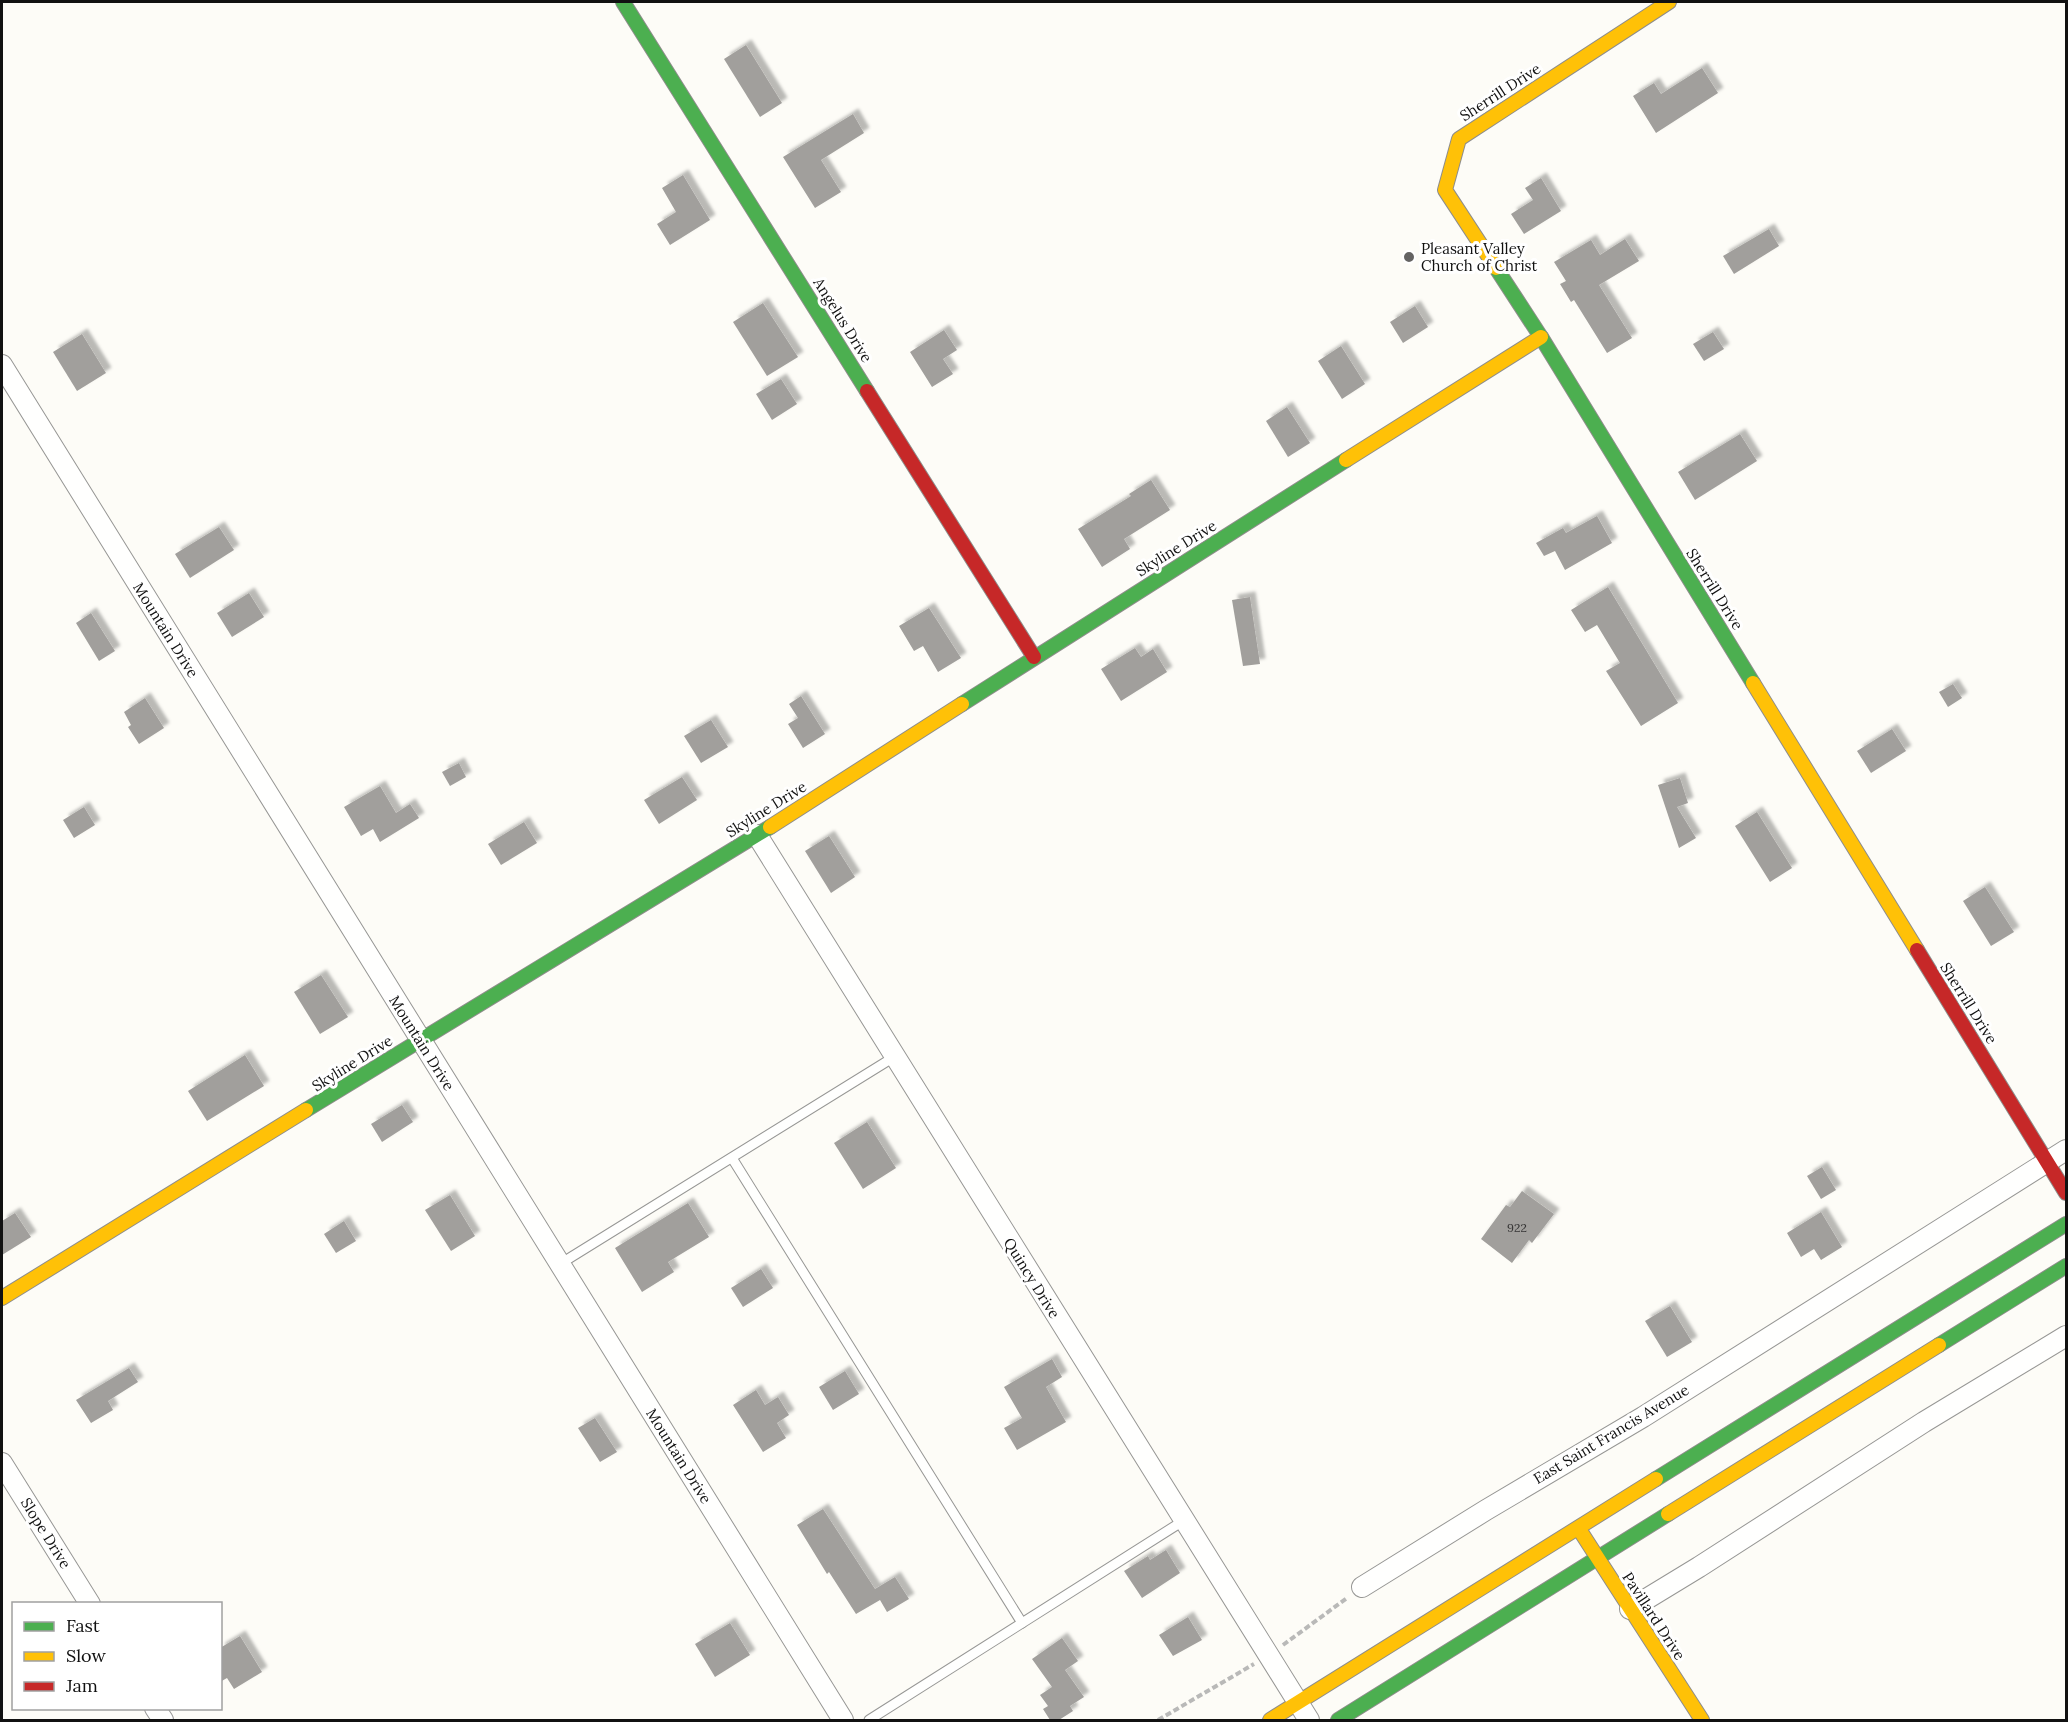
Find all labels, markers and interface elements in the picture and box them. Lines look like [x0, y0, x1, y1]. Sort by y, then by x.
street label: Sherrill Drive [1456, 59, 1544, 125]
place label: Pleasant Valley Church of Christ [1421, 239, 1538, 275]
marker: Pleasant Valley Church of Christ [1402, 250, 1416, 264]
street label: Angelus Drive [809, 273, 877, 366]
street label: Skyline Drive [1132, 516, 1220, 580]
street label: Sherrill Drive [1682, 545, 1748, 633]
street label: Mountain Drive [129, 579, 203, 681]
street label: Skyline Drive [722, 777, 810, 841]
street label: Sherrill Drive [1936, 959, 2002, 1047]
street label: Mountain Drive [385, 992, 459, 1094]
street label: Skyline Drive [308, 1031, 396, 1095]
house number: 922 [1507, 1220, 1527, 1235]
street label: Quincy Drive [1000, 1234, 1064, 1322]
street label: East Saint Francis Avenue [1530, 1380, 1692, 1488]
street label: Mountain Drive [642, 1405, 716, 1507]
street label: Slope Drive [17, 1494, 75, 1572]
street label: Pavillard Drive [1619, 1568, 1689, 1664]
legend [12, 1602, 222, 1710]
text: Fast [66, 1614, 100, 1637]
text: Slow [66, 1644, 106, 1667]
text: Jam [65, 1674, 98, 1697]

